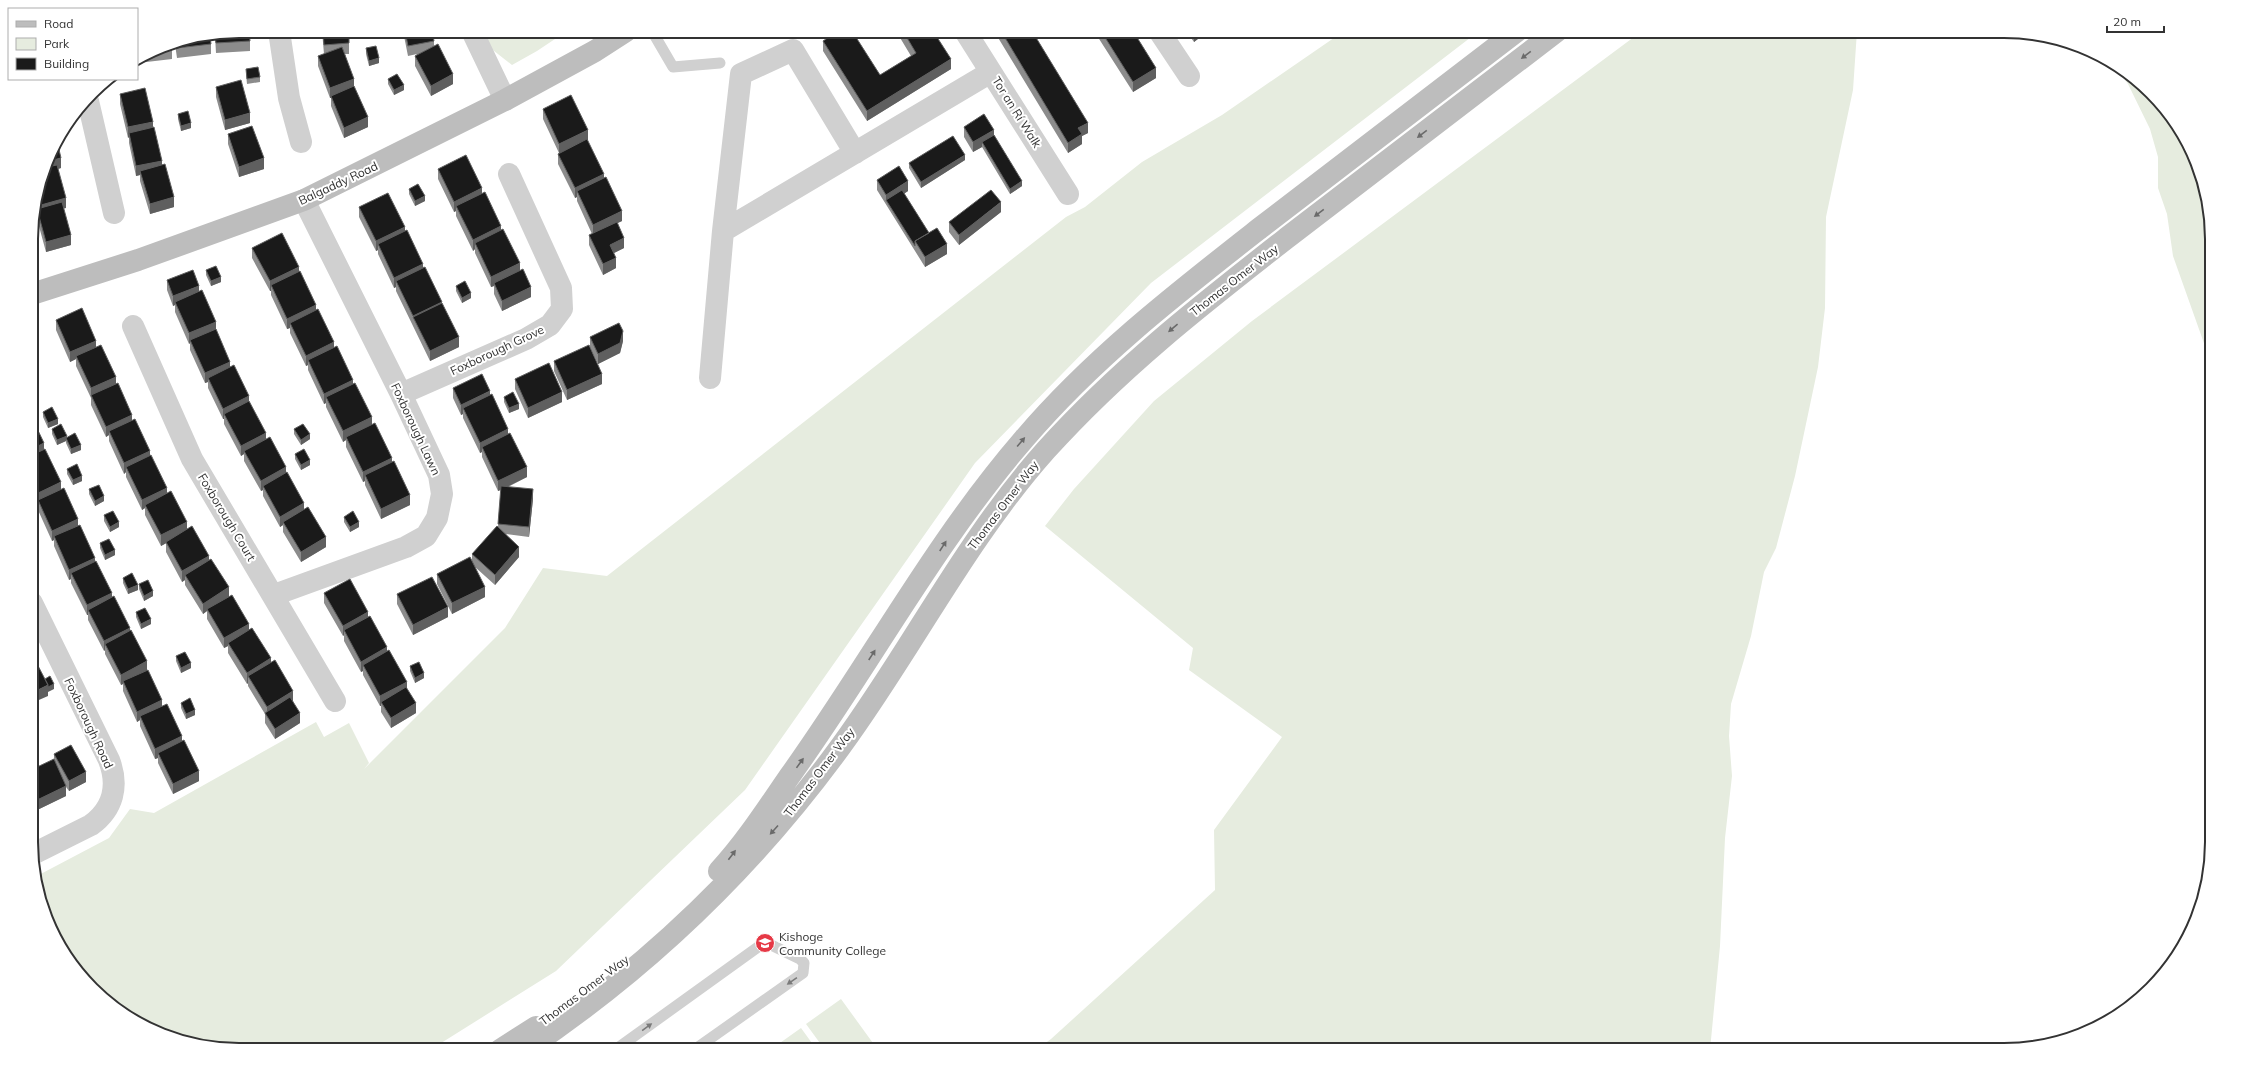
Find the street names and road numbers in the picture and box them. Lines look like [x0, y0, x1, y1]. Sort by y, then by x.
street label: Tor an Rí Walk [989, 74, 1045, 151]
street label: Balgaddy Road [296, 158, 380, 208]
street label: Thomas Omer Way [1187, 240, 1282, 319]
street label: Foxborough Grove [448, 322, 546, 378]
street label: Foxborough Lawn [388, 380, 444, 478]
street label: Thomas Omer Way [965, 457, 1042, 553]
street label: Foxborough Court [195, 470, 259, 564]
street label: Foxborough Road [61, 675, 117, 771]
street label: Thomas Omer Way [781, 724, 858, 820]
street label: Thomas Omer Way [536, 951, 632, 1028]

